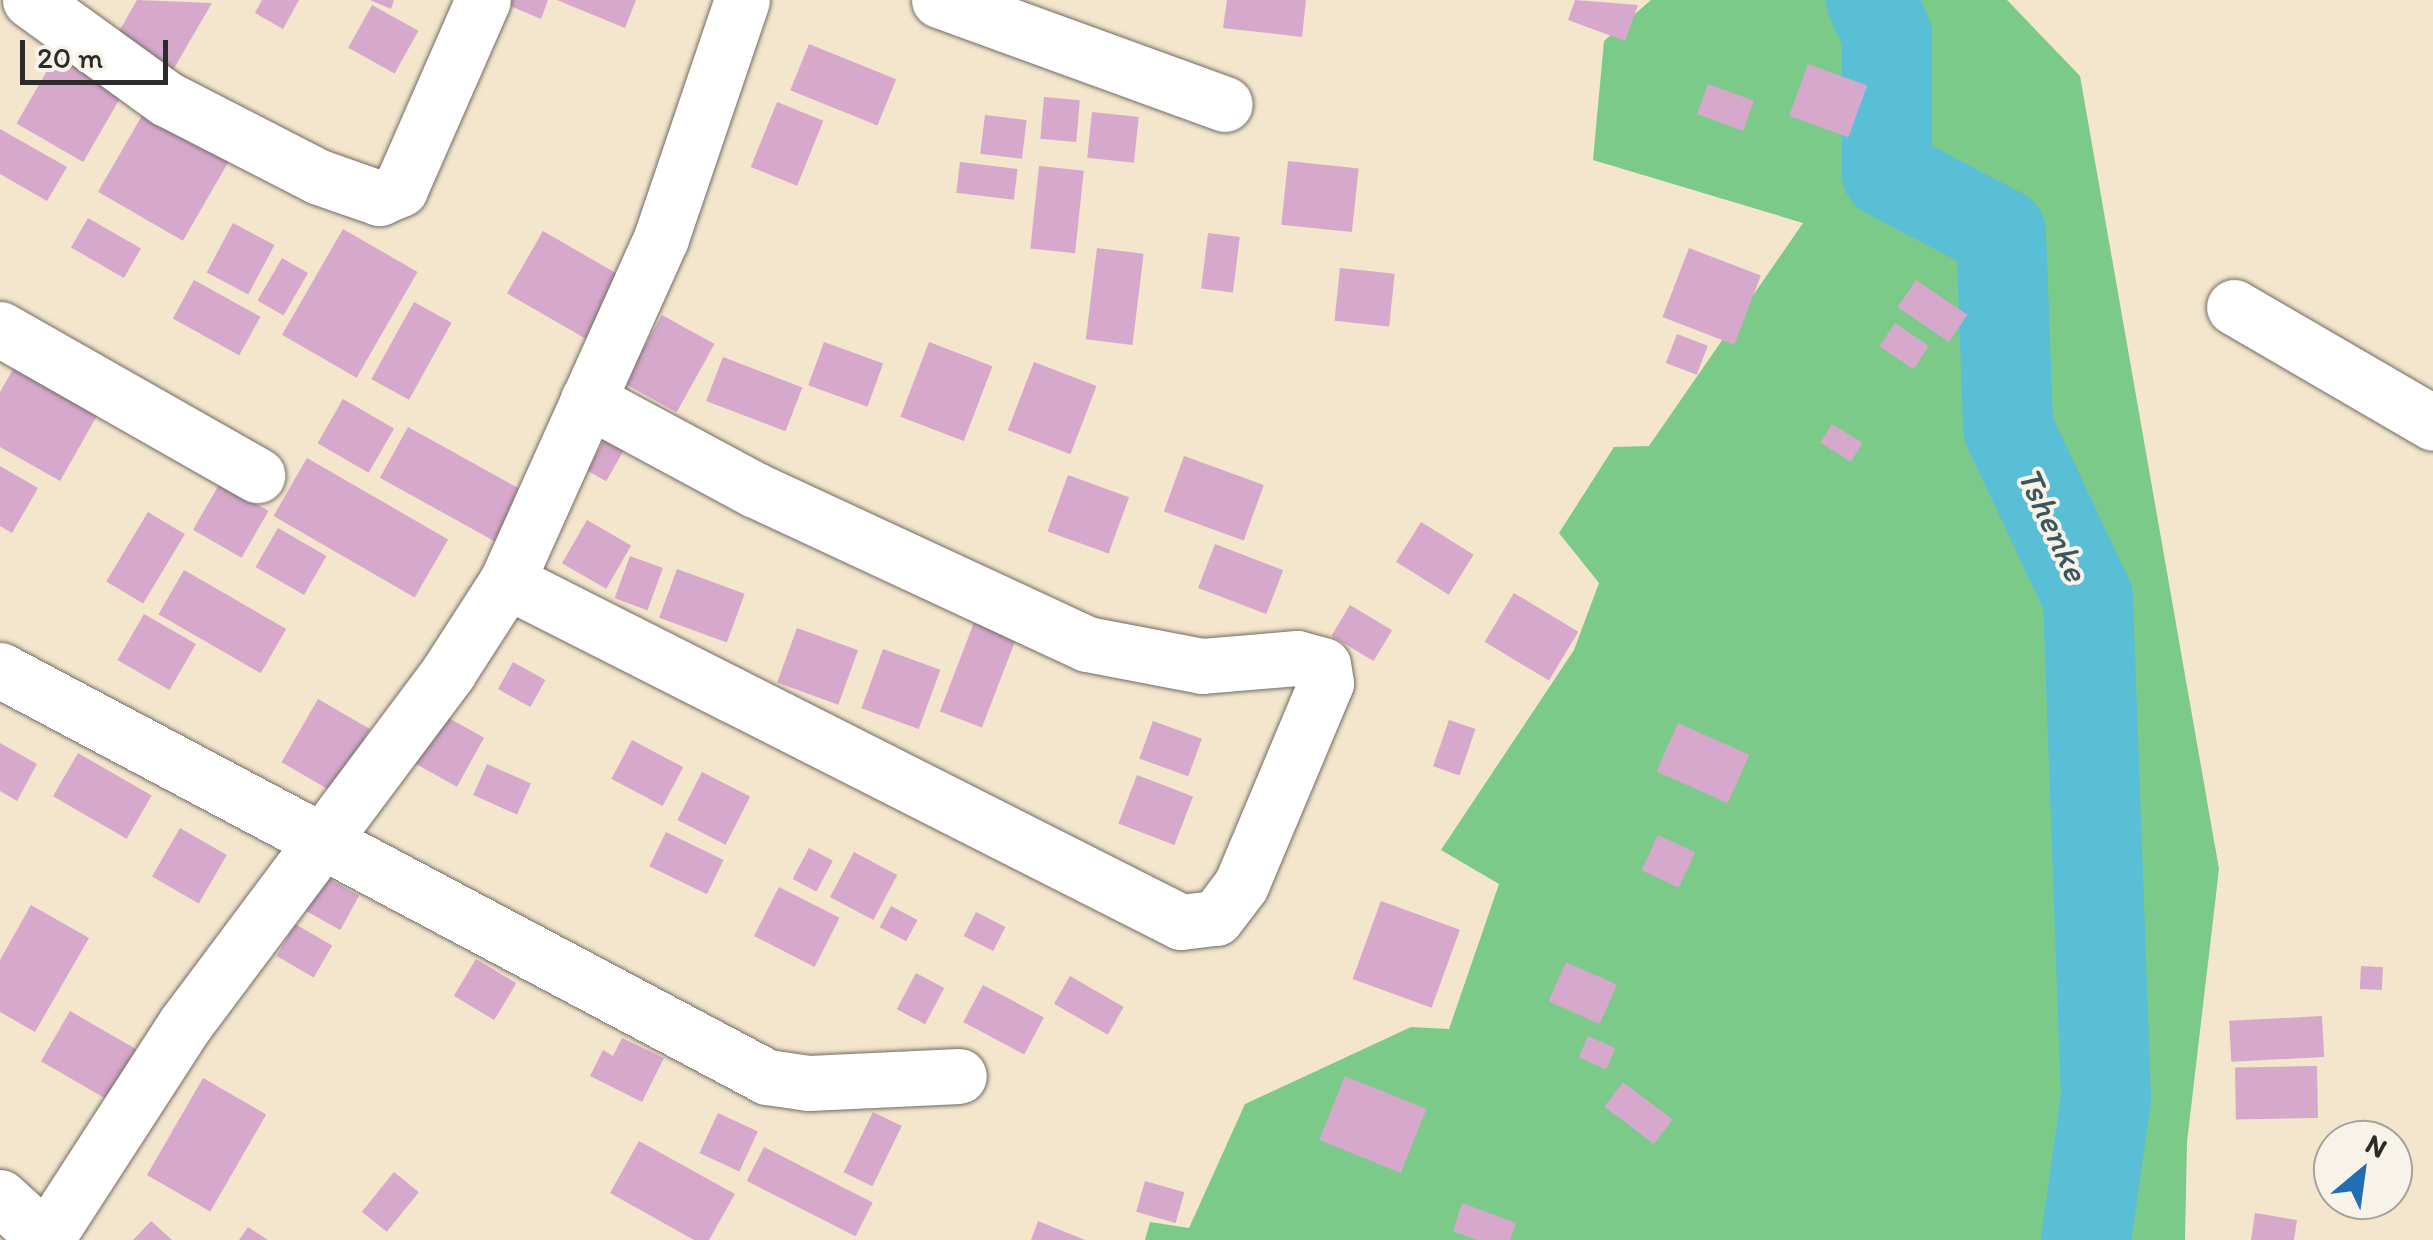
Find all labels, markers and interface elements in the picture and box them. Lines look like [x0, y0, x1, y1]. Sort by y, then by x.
scale bar [25, 20, 172, 82]
text: 20 m [37, 39, 103, 76]
water label: Tshenke [2008, 460, 2098, 588]
north arrow [2313, 1120, 2413, 1220]
text: N [2360, 1126, 2393, 1165]

